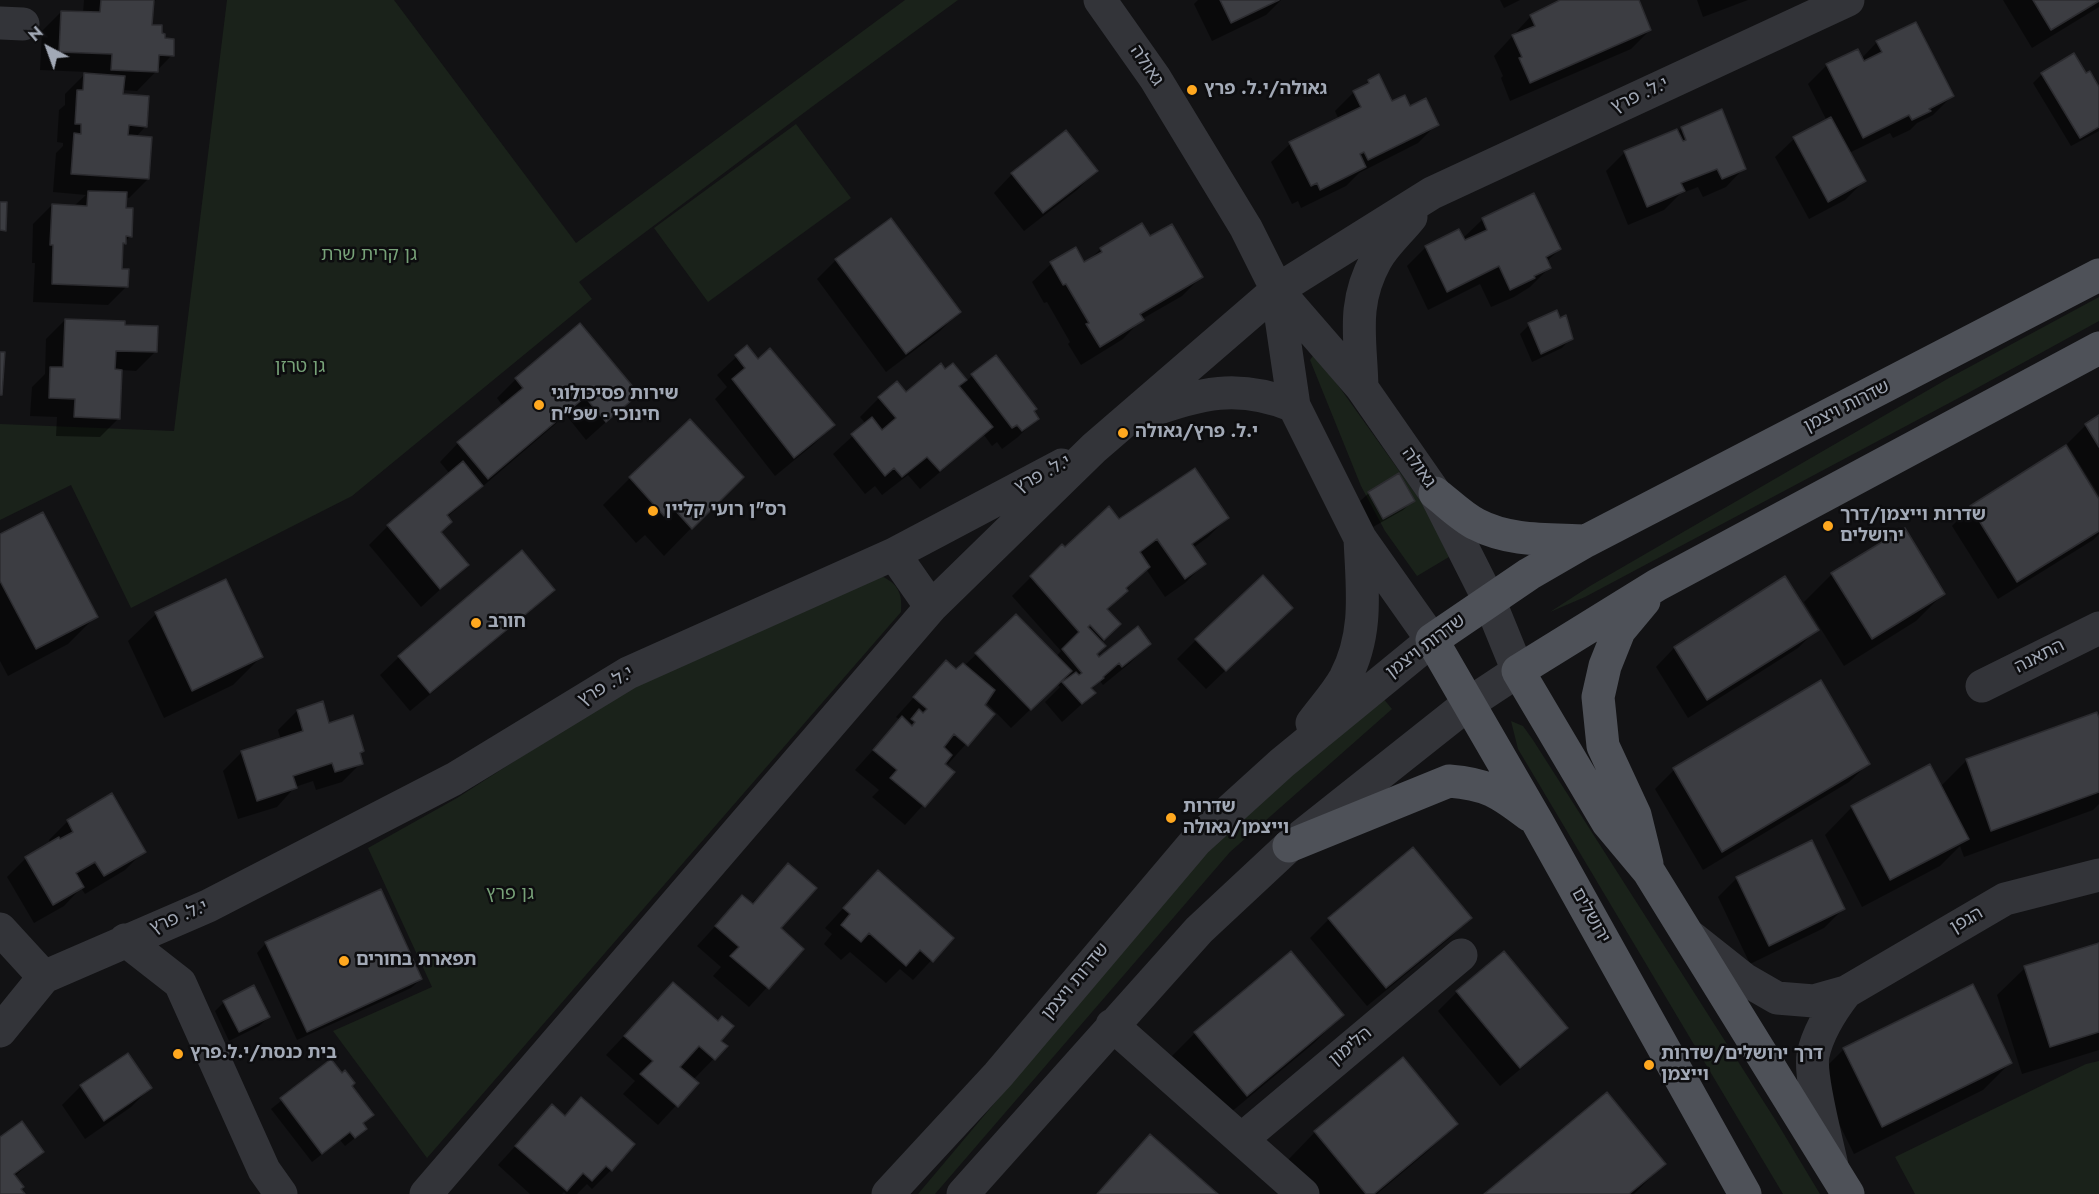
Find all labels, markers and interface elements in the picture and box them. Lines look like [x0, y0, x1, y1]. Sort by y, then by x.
north arrow [18, 18, 78, 78]
text: N [24, 21, 48, 47]
street label: גאולה [1125, 42, 1167, 90]
street label: י.ל. פרץ [1608, 73, 1672, 119]
place label: גאולה/י.ל. פרץ [1204, 79, 1327, 101]
marker: גאולה/י.ל. פרץ [1185, 83, 1199, 97]
park label: גן קרית שרת [321, 245, 417, 267]
park label: גן טרזן [275, 357, 325, 379]
street label: שדרות ויצמן [1801, 376, 1893, 438]
place label: שירות פסיכולוגי חינוכי - שפ"ח [551, 384, 679, 426]
marker: שירות פסיכולוגי חינוכי - שפ"ח [532, 398, 546, 412]
place label: י.ל. פרץ/גאולה [1135, 422, 1258, 444]
marker: י.ל. פרץ/גאולה [1116, 426, 1130, 440]
street label: גאולה [1396, 444, 1440, 492]
street label: י.ל. פרץ [1011, 451, 1075, 499]
place label: רס"ן רועי קליין [665, 500, 786, 522]
marker: רס"ן רועי קליין [646, 504, 660, 518]
place label: שדרות וייצמן/דרך ירושלים [1840, 505, 1986, 548]
marker: שדרות וייצמן/דרך ירושלים [1821, 519, 1835, 533]
street label: שדרות ויצמן [1382, 610, 1470, 684]
place label: חורב [488, 612, 526, 634]
marker: חורב [469, 616, 483, 630]
street label: התאנה [2011, 635, 2069, 679]
street label: י.ל. פרץ [574, 662, 638, 712]
place label: שדרות וייצמן/גאולה [1183, 797, 1289, 840]
marker: שדרות וייצמן/גאולה [1164, 811, 1178, 825]
park label: גן פרץ [486, 884, 534, 906]
street label: ירושלים [1566, 885, 1614, 947]
street label: י.ל. פרץ [147, 896, 211, 940]
street label: הגפן [1947, 903, 1987, 939]
street label: שדרות ויצמן [1038, 939, 1114, 1025]
place label: תפארת בחורים [356, 950, 477, 972]
marker: תפארת בחורים [337, 954, 351, 968]
street label: הלימון [1325, 1023, 1377, 1071]
place label: בית כנסת/י.ל.פרץ [190, 1043, 337, 1065]
place label: דרך ירושלים/שדרות וייצמן [1661, 1044, 1823, 1086]
marker: בית כנסת/י.ל.פרץ [171, 1047, 185, 1061]
marker: דרך ירושלים/שדרות וייצמן [1642, 1058, 1656, 1072]

